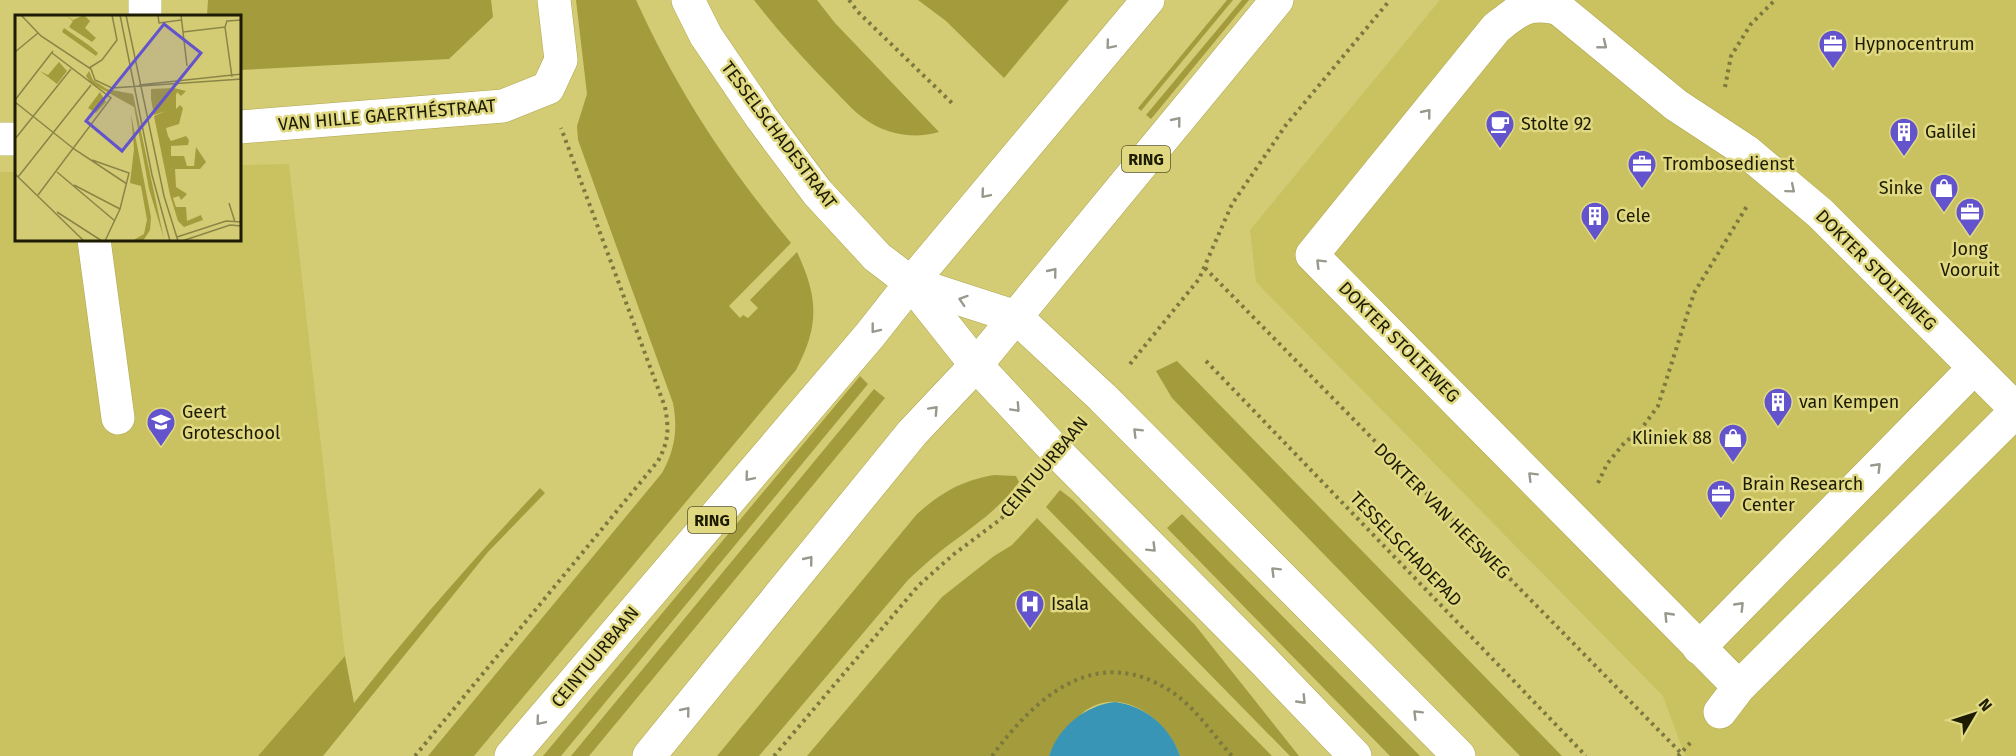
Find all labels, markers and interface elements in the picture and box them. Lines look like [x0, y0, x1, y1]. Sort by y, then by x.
inset map [15, 15, 242, 242]
office icon: Hypnocentrum [1817, 28, 1849, 70]
place label: Hypnocentrum [1854, 33, 1975, 55]
one-way arrow [1107, 38, 1118, 49]
one-way arrow [1596, 38, 1607, 49]
street label: TESSELSCHADESTRAAT [716, 57, 842, 213]
street label: VAN HILLE GAERTHÉSTRAAT [277, 93, 497, 135]
cafe icon: Stolte 92 [1484, 108, 1516, 150]
one-way arrow [1420, 109, 1431, 120]
place label: Stolte 92 [1521, 113, 1592, 135]
building icon: Galilei [1888, 116, 1920, 158]
one-way arrow [1170, 117, 1181, 128]
place label: Galilei [1925, 121, 1976, 143]
road number: RING [1122, 146, 1170, 172]
office icon: Trombosedienst [1626, 148, 1658, 190]
place label: Trombosedienst [1663, 153, 1795, 175]
shop icon: Sinke [1928, 172, 1960, 214]
place label: Sinke [1879, 177, 1923, 199]
one-way arrow [1784, 181, 1795, 192]
one-way arrow [981, 187, 992, 198]
office icon: Jong Vooruit [1954, 196, 1986, 238]
building icon: Cele [1579, 200, 1611, 242]
place label: Cele [1616, 205, 1651, 227]
street label: DOKTER STOLTEWEG [1811, 205, 1941, 335]
place label: Jong Vooruit [1940, 238, 2000, 281]
one-way arrow [1317, 260, 1328, 271]
one-way arrow [1046, 268, 1057, 279]
street label: DOKTER STOLTEWEG [1334, 277, 1464, 407]
one-way arrow [958, 295, 969, 307]
one-way arrow [871, 322, 882, 333]
building icon: van Kempen [1762, 386, 1794, 428]
place label: van Kempen [1799, 391, 1899, 413]
place label: Geert Groteschool [182, 401, 280, 444]
one-way arrow [1009, 401, 1020, 412]
school or university icon: Geert Groteschool [145, 406, 177, 448]
one-way arrow [927, 406, 938, 417]
street label: CEINTUURBAAN [995, 412, 1093, 522]
shop icon: Kliniek 88 [1717, 422, 1749, 464]
place label: Kliniek 88 [1632, 427, 1712, 449]
one-way arrow [1134, 429, 1145, 440]
street label: DOKTER VAN HEESWEG [1370, 439, 1514, 583]
one-way arrow [1870, 464, 1881, 474]
one-way arrow [745, 470, 756, 481]
one-way arrow [1528, 473, 1539, 484]
place label: Brain Research Center [1742, 473, 1863, 516]
office icon: Brain Research Center [1705, 478, 1737, 520]
street label: TESSELSCHADEPAD [1345, 487, 1467, 611]
road number: RING [688, 507, 736, 533]
one-way arrow [1145, 540, 1156, 551]
one-way arrow [802, 555, 813, 566]
one-way arrow [1271, 567, 1282, 578]
hospital icon: Isala [1014, 588, 1046, 630]
place label: Isala [1051, 593, 1089, 615]
street label: CEINTUURBAAN [546, 602, 644, 712]
one-way arrow [1733, 603, 1744, 614]
one-way arrow [1664, 612, 1675, 622]
north arrow [1944, 684, 2004, 744]
one-way arrow [1295, 693, 1306, 704]
text: N [1975, 695, 1996, 715]
one-way arrow [678, 707, 689, 718]
one-way arrow [1414, 711, 1425, 722]
one-way arrow [536, 714, 547, 725]

